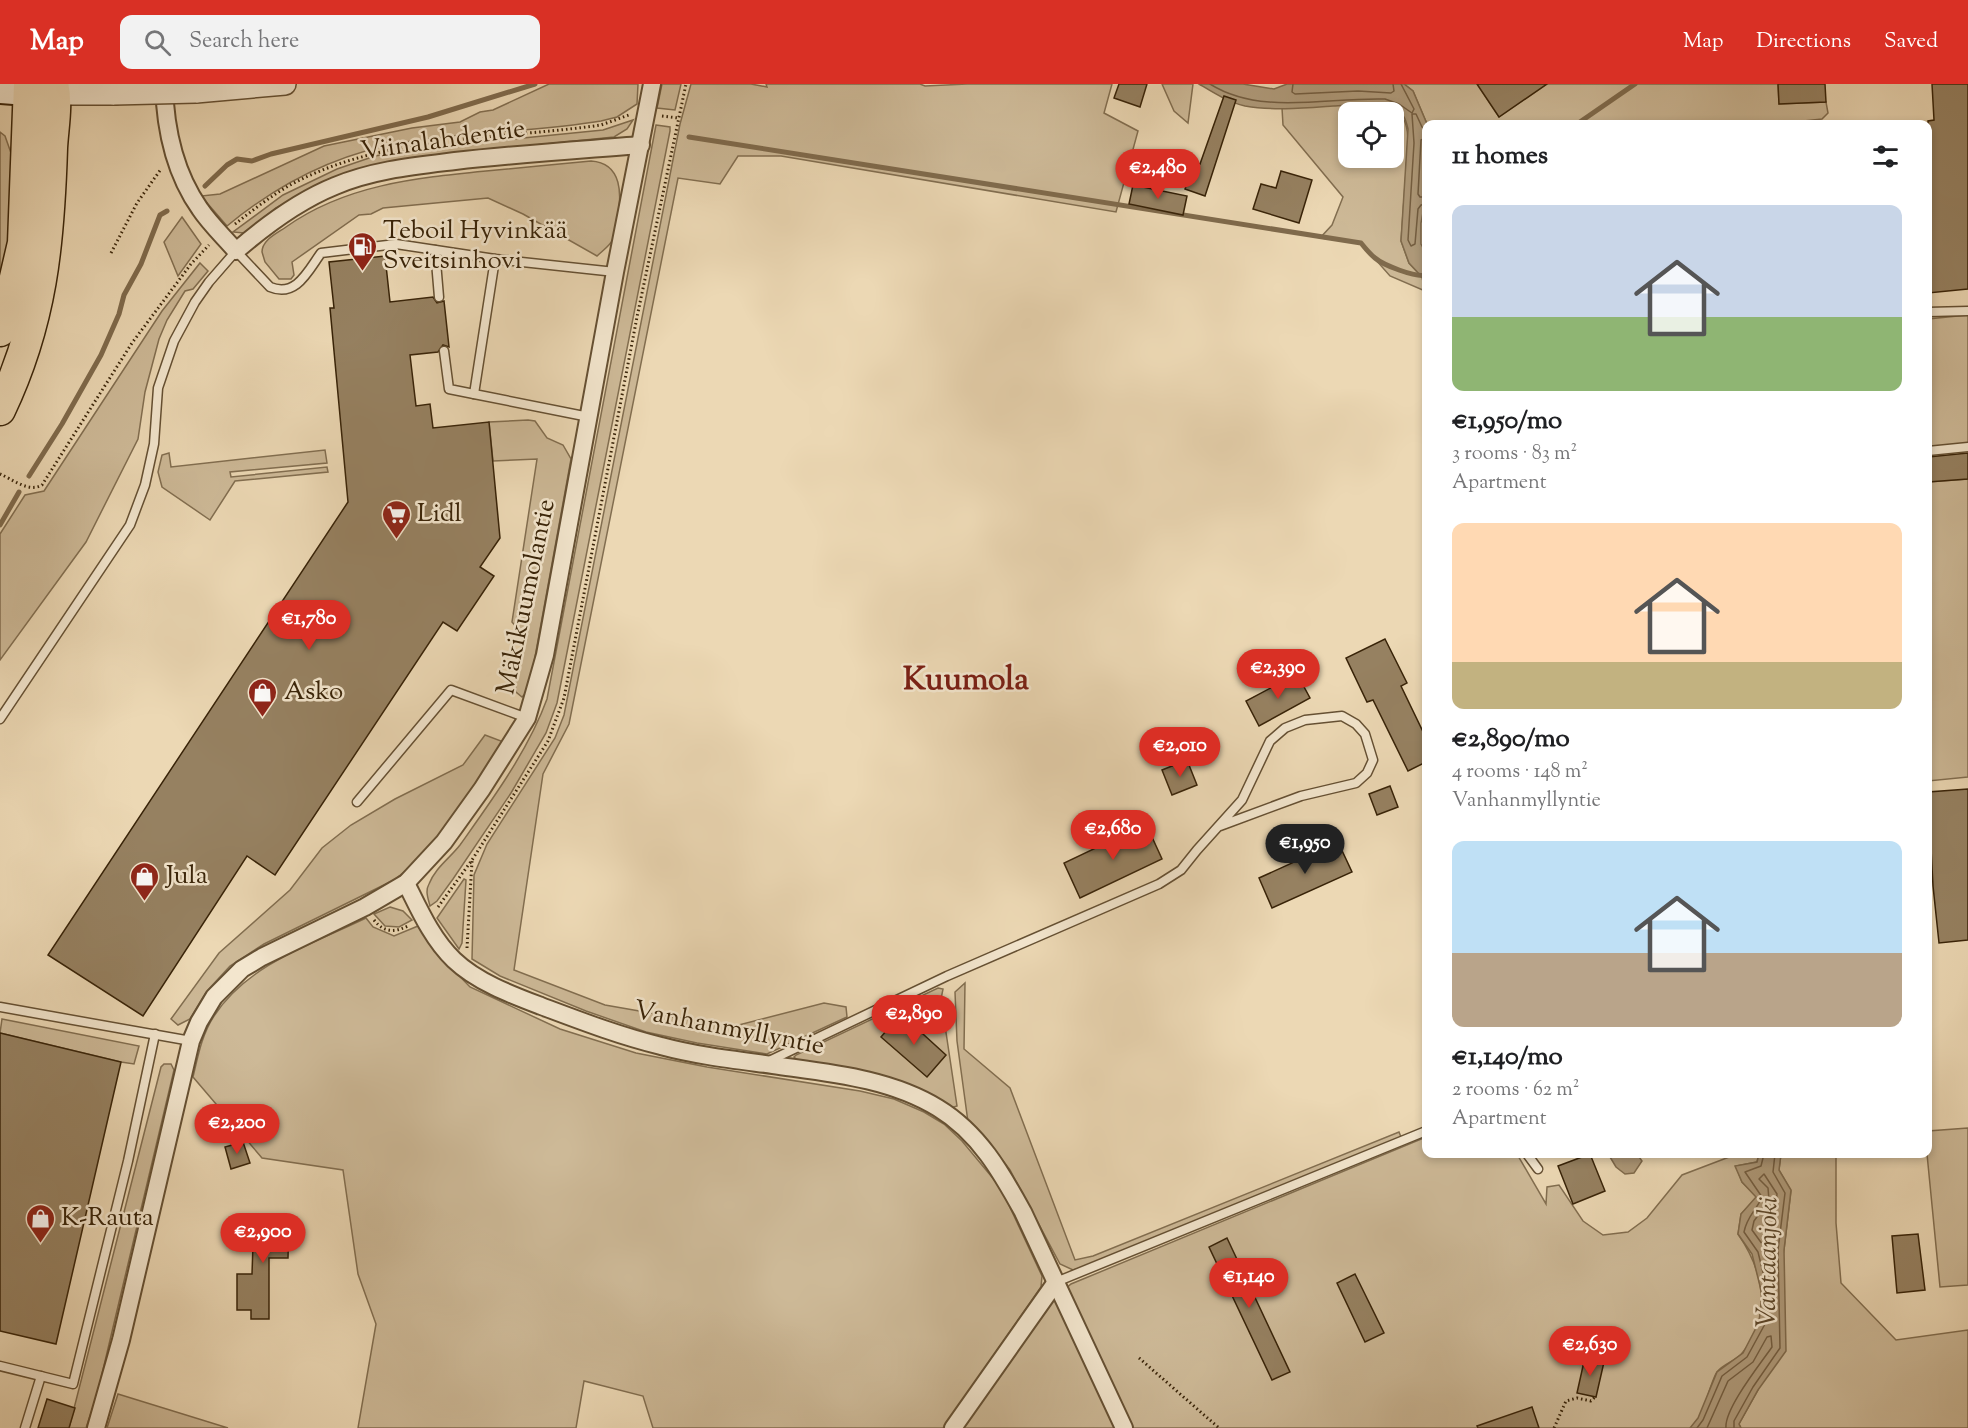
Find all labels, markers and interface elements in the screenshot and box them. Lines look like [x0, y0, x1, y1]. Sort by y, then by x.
search box [120, 15, 540, 69]
text: Map [30, 22, 84, 62]
icon: search [141, 26, 174, 59]
text: Search here [189, 26, 299, 58]
text: Map [1683, 27, 1723, 57]
text: Directions [1756, 27, 1851, 57]
text: Saved [1884, 27, 1938, 57]
map controls [1338, 102, 1404, 168]
button: locate [1338, 102, 1404, 168]
street label: Viinalahdentie [358, 111, 528, 171]
text: 11 homes [1452, 138, 1548, 175]
icon: filters [1869, 140, 1902, 173]
pin: €2,480 [1109, 149, 1207, 200]
text: €2,480 [1129, 154, 1187, 183]
place label: Teboil Hyvinkää Sveitsinhovi [383, 213, 567, 280]
fuel station icon: Teboil Hyvinkää Sveitsinhovi [346, 230, 378, 272]
icon: home [1623, 244, 1731, 352]
text: €1,950/mo [1452, 403, 1562, 440]
text: 3 rooms · 83 m² [1452, 440, 1577, 469]
text: Apartment [1452, 469, 1547, 498]
place label: Lidl [417, 496, 462, 533]
street label: Mäkikuumolantie [488, 496, 566, 698]
supermarket icon: Lidl [380, 498, 412, 540]
icon: home [1623, 562, 1731, 670]
pin: €1,780 [260, 600, 358, 651]
text: €1,780 [282, 605, 336, 634]
pin: €2,390 [1229, 649, 1327, 700]
text: €2,390 [1251, 654, 1305, 683]
district label: Kuumola [903, 658, 1029, 704]
place label: Asko [284, 674, 343, 711]
shop icon: Asko [247, 676, 279, 718]
text: €2,890/mo [1452, 721, 1570, 758]
pin: €2,010 [1131, 727, 1229, 778]
text: €2,010 [1153, 732, 1207, 761]
text: 4 rooms · 148 m² [1452, 758, 1588, 787]
text: Vanhanmyllyntie [1452, 787, 1601, 816]
pin: €2,680 [1064, 810, 1162, 861]
text: €2,680 [1085, 815, 1141, 844]
pin: €1,950 [1256, 824, 1354, 875]
text: €1,950 [1279, 829, 1331, 858]
place label: Jula [164, 858, 208, 895]
shop icon: Jula [129, 860, 161, 902]
icon: home [1623, 880, 1731, 988]
street label: Vanhanmyllyntie [630, 992, 828, 1066]
pin: €2,890 [865, 995, 963, 1046]
text: €2,890 [886, 1000, 942, 1029]
text: €1,140/mo [1452, 1039, 1563, 1076]
text: 2 rooms · 62 m² [1452, 1076, 1580, 1105]
pin: €2,200 [188, 1104, 286, 1155]
text: Apartment [1452, 1105, 1547, 1134]
text: €2,200 [209, 1109, 265, 1138]
water label: Vantaanjoki [1748, 1196, 1790, 1328]
place label: K-Rauta [61, 1200, 154, 1237]
shop icon: K-Rauta [24, 1202, 56, 1244]
pin: €2,900 [214, 1213, 312, 1264]
text: €2,900 [235, 1218, 291, 1247]
pin: €1,140 [1200, 1258, 1298, 1309]
text: €1,140 [1223, 1263, 1275, 1292]
pin: €2,630 [1541, 1326, 1639, 1377]
text: €2,630 [1563, 1331, 1617, 1360]

